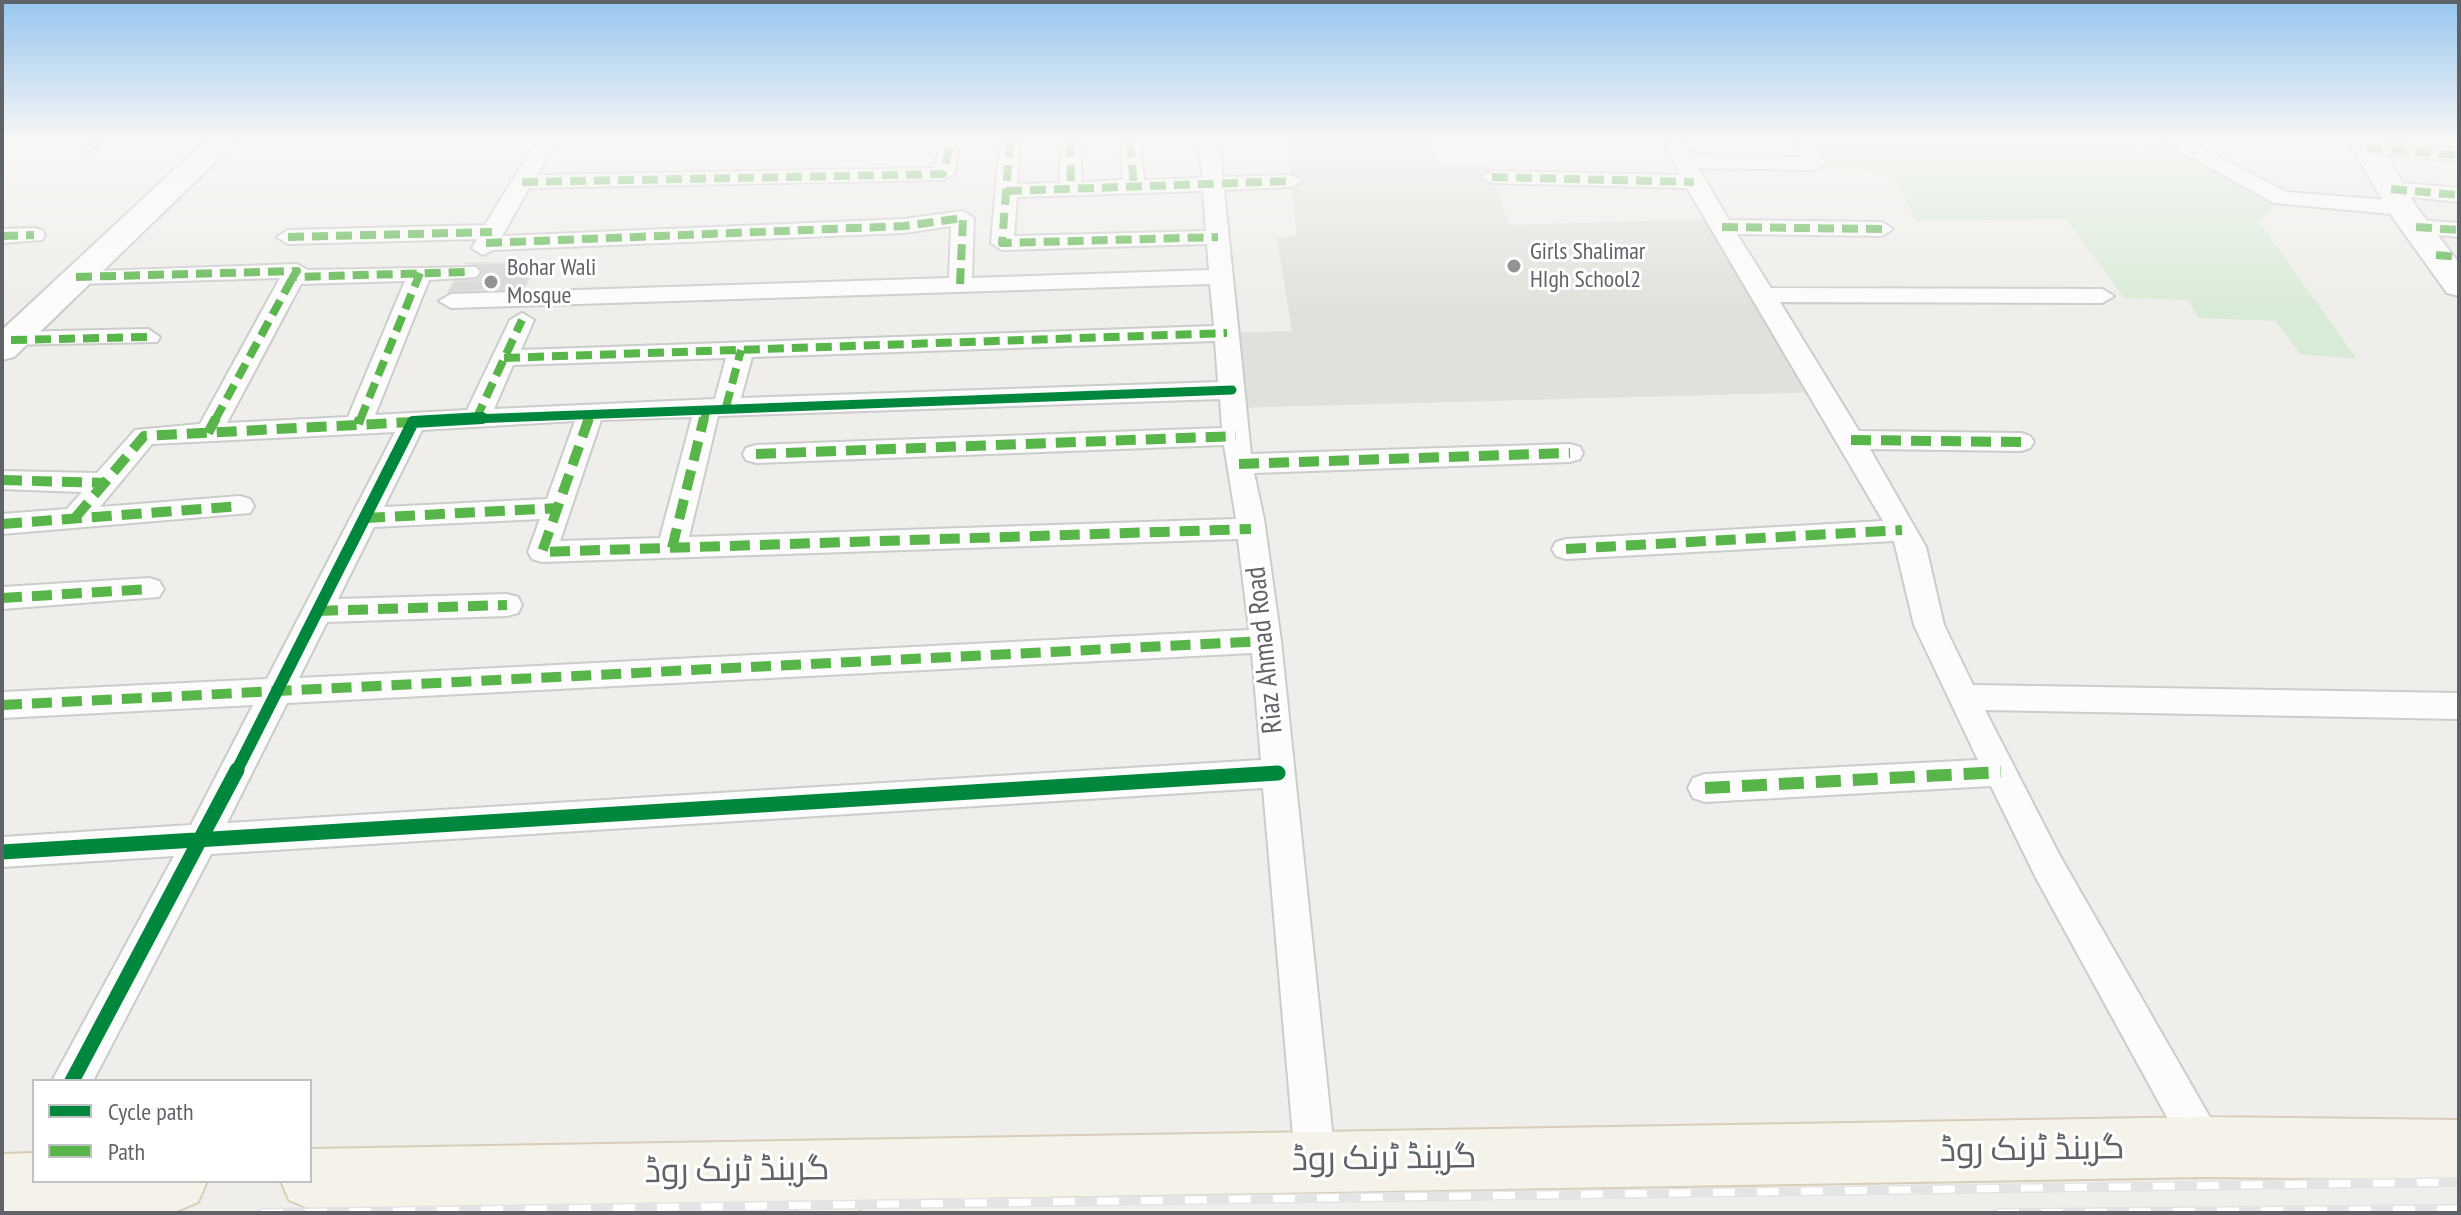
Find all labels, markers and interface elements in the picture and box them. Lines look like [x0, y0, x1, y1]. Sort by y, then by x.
place label: Girls Shalimar HIgh School2 [1530, 238, 1645, 294]
place label: Bohar Wali Mosque [507, 254, 596, 310]
marker: Girls Shalimar HIgh School2 [1505, 257, 1523, 275]
marker: Bohar Wali Mosque [482, 273, 500, 291]
street label: Riaz Ahmad Road [1240, 565, 1290, 735]
legend [32, 1079, 312, 1183]
text: Cycle path [108, 1096, 194, 1127]
street label: گرینڈ ٹرنک روڈ [1939, 1128, 2125, 1172]
text: Path [108, 1136, 145, 1167]
street label: گرینڈ ٹرنک روڈ [1291, 1137, 1477, 1181]
street label: گرینڈ ٹرنک روڈ [644, 1149, 830, 1193]

